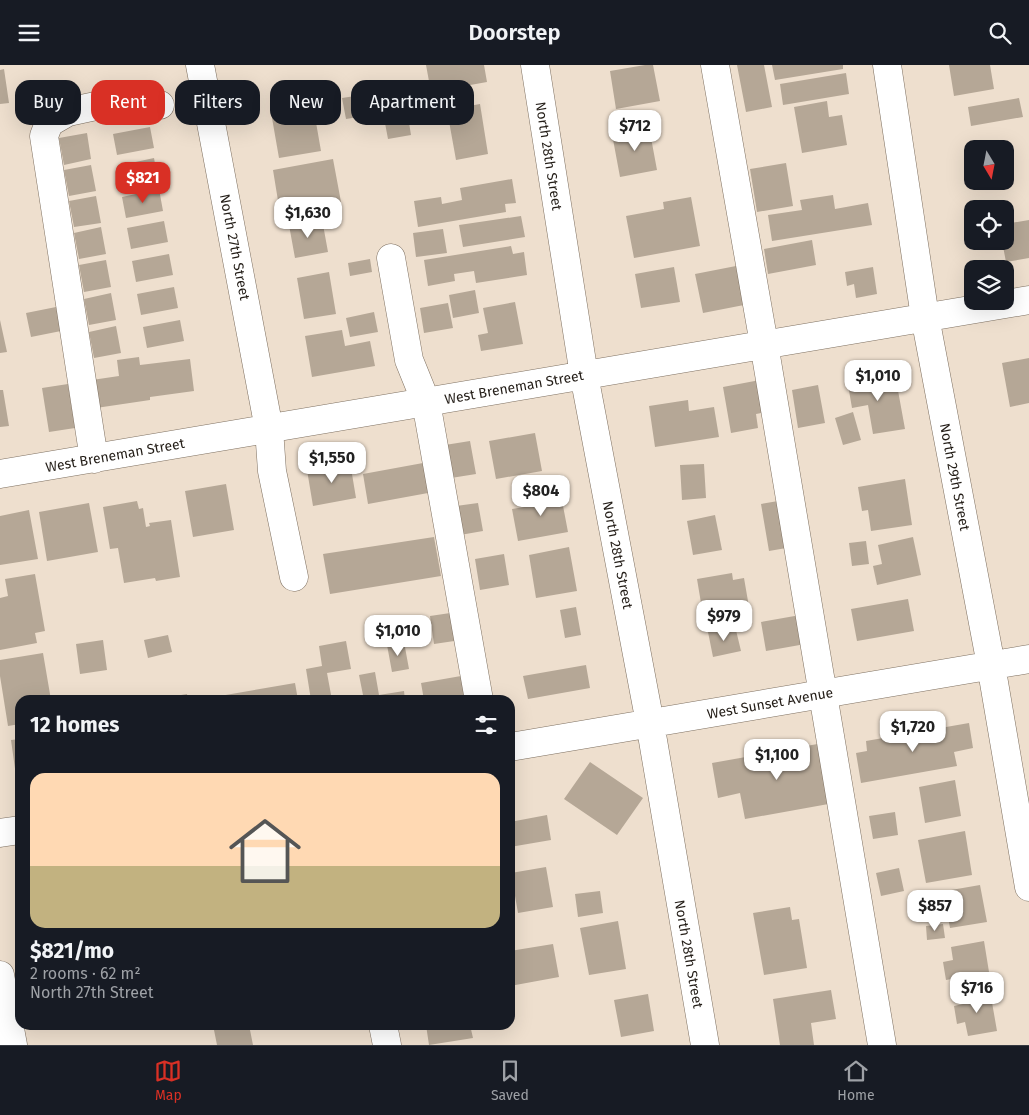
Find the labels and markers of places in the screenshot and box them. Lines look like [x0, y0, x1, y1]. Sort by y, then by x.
pin: $712 [605, 109, 665, 152]
pin: $821 [113, 161, 173, 204]
pin: $1,630 [267, 197, 349, 239]
pin: $1,010 [837, 359, 919, 402]
pin: $1,550 [291, 441, 373, 484]
pin: $804 [511, 475, 571, 517]
pin: $979 [694, 599, 754, 642]
pin: $1,010 [357, 615, 439, 657]
pin: $1,720 [872, 711, 954, 753]
pin: $1,100 [736, 739, 818, 781]
pin: $857 [905, 889, 965, 932]
pin: $716 [947, 971, 1007, 1014]

